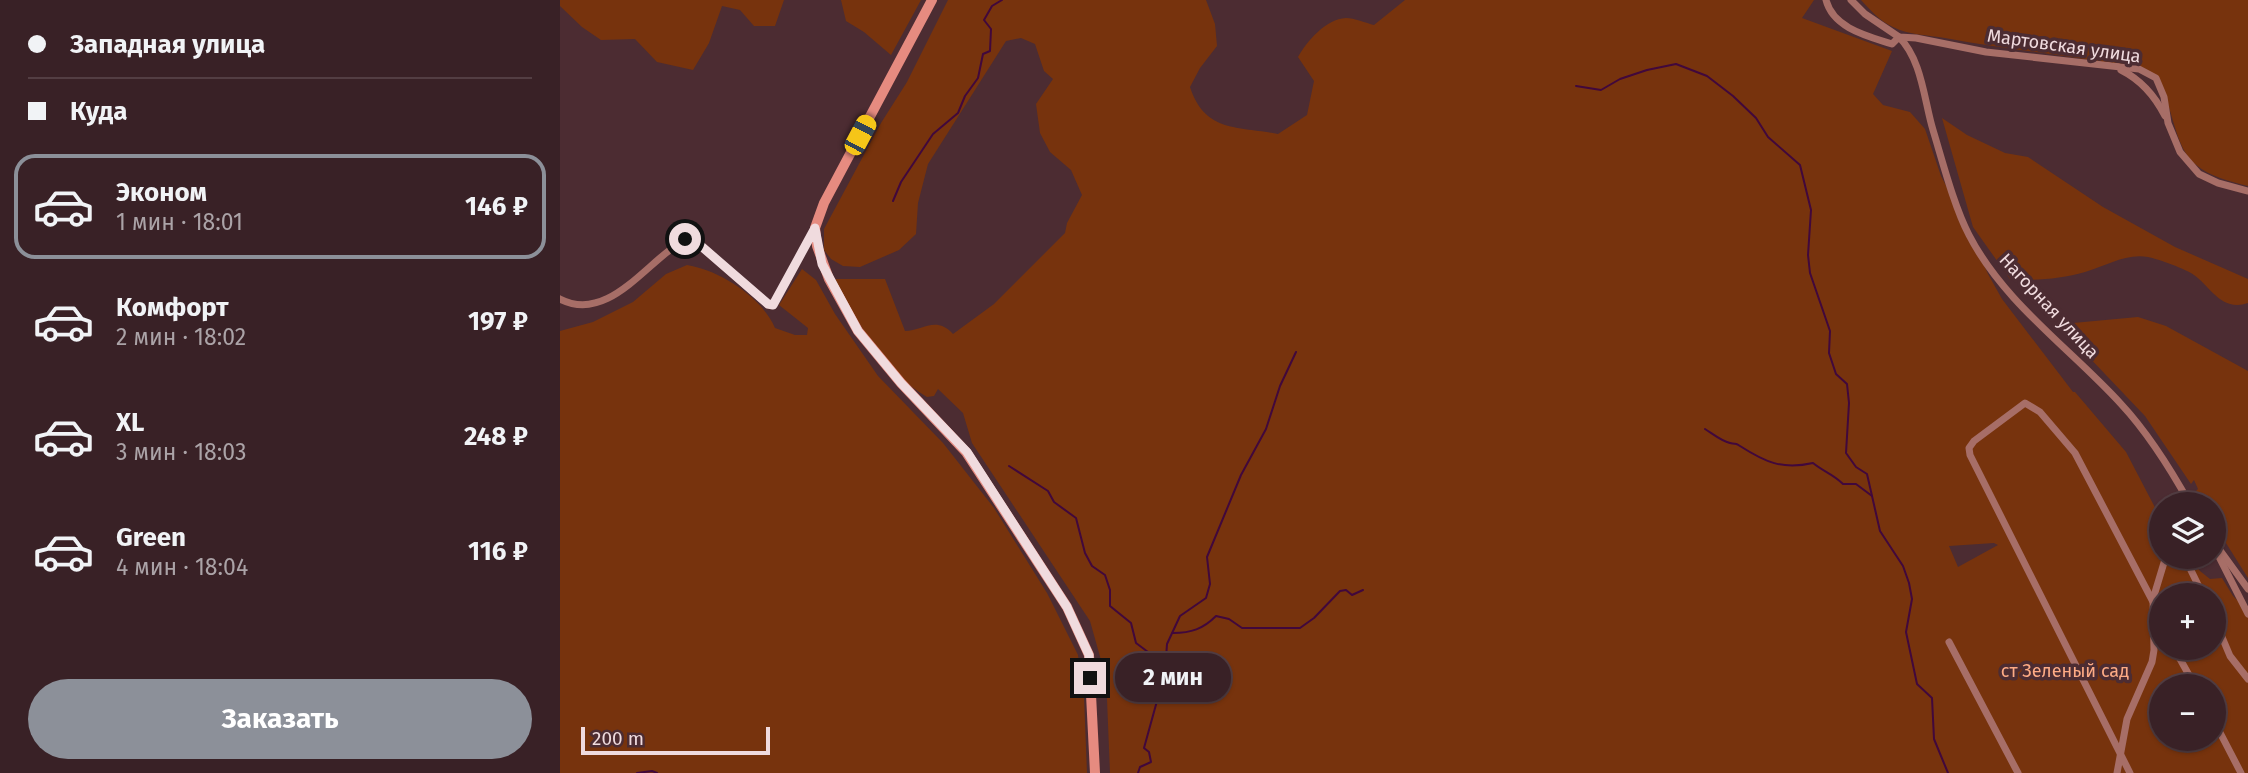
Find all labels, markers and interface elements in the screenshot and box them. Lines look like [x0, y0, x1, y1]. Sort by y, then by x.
street label: Мартовская улица [1986, 24, 2142, 68]
text: Западная улица [70, 29, 265, 60]
text: Куда [70, 96, 128, 127]
car [841, 112, 880, 158]
icon: car [32, 175, 95, 238]
text: Эконом [116, 177, 207, 208]
text: 146 ₽ [465, 191, 528, 222]
text: 1 мин · 18:01 [116, 208, 243, 236]
route start [669, 223, 701, 255]
street label: Нагорная улица [1995, 249, 2103, 363]
icon: car [32, 290, 95, 353]
text: Комфорт [116, 292, 229, 323]
text: 197 ₽ [468, 306, 528, 337]
text: 2 мин · 18:02 [116, 323, 246, 351]
icon: car [32, 405, 95, 468]
text: XL [116, 407, 144, 438]
text: 248 ₽ [464, 421, 528, 452]
text: 3 мин · 18:03 [116, 438, 246, 466]
map controls [2149, 492, 2226, 751]
button: layers [2149, 492, 2226, 569]
icon: car [32, 520, 95, 583]
text: Green [116, 522, 186, 553]
text: 116 ₽ [468, 536, 528, 567]
text: 4 мин · 18:04 [116, 553, 248, 581]
button: + [2149, 583, 2226, 660]
callout: 2 мин [1114, 654, 1230, 702]
park label: ст Зеленый сад [2001, 660, 2129, 682]
route end [1074, 662, 1106, 694]
text: 2 мин [1143, 663, 1203, 691]
button: − [2149, 674, 2226, 751]
button: Заказать [28, 679, 532, 759]
scale bar [581, 724, 770, 756]
text: 200 m [592, 727, 644, 750]

